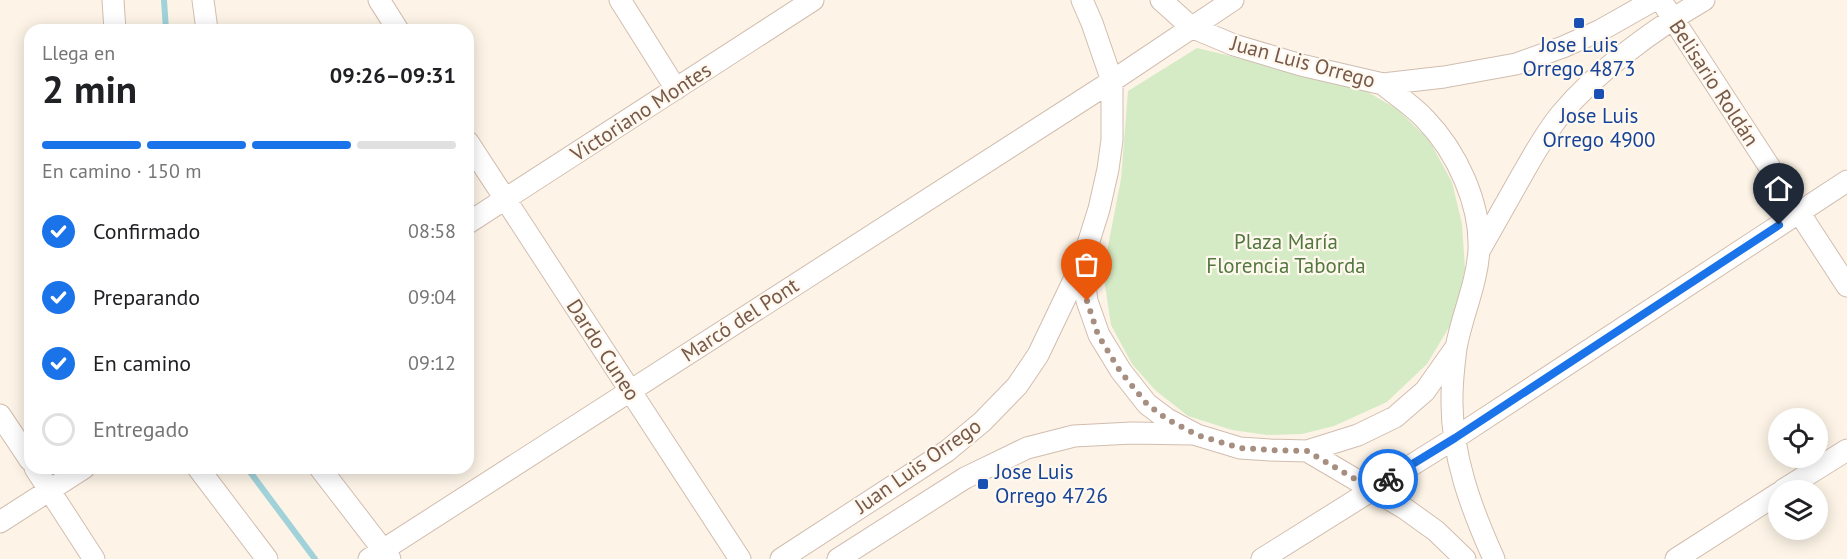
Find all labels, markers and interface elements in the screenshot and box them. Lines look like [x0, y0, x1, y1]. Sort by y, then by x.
street label: Belisario Roldán [1663, 14, 1765, 151]
marker: Jose Luis Orrego 4873 [1572, 16, 1586, 30]
street label: Juan Luis Orrego [1227, 29, 1378, 94]
place label: Jose Luis Orrego 4873 [1522, 31, 1636, 82]
text: Llega en [42, 40, 115, 66]
street label: Victoriano Montes [564, 56, 716, 168]
text: 09:26–09:31 [330, 61, 456, 89]
text: 2 min [42, 63, 137, 114]
marker: Jose Luis Orrego 4900 [1592, 87, 1606, 101]
place label: Jose Luis Orrego 4900 [1542, 102, 1656, 153]
text: En camino · 150 m [42, 158, 202, 184]
pin [1753, 163, 1804, 225]
icon: home [1762, 172, 1795, 205]
icon: check [42, 215, 75, 248]
text: Confirmado [93, 217, 200, 245]
text: 08:58 [408, 218, 456, 244]
park label: Plaza María Florencia Taborda [1206, 228, 1366, 279]
pin [1061, 239, 1112, 301]
icon: bag [1070, 248, 1103, 281]
street label: Marcó del Pont [676, 272, 804, 368]
icon: check [42, 281, 75, 314]
text: Preparando [93, 283, 200, 311]
text: 09:04 [408, 284, 456, 310]
street label: Dardo Cuneo [561, 294, 646, 406]
icon: check [42, 347, 75, 380]
text: En camino [93, 349, 191, 377]
text: 09:12 [408, 350, 456, 376]
map controls [1768, 408, 1828, 540]
button: locate [1768, 408, 1828, 468]
street label: Juan Luis Orrego [848, 412, 986, 520]
text: Entregado [93, 415, 189, 443]
courier [1358, 449, 1418, 509]
place label: Jose Luis Orrego 4726 [994, 458, 1108, 509]
icon: bike [1372, 463, 1405, 496]
marker: Jose Luis Orrego 4726 [976, 477, 990, 491]
button: layers [1768, 480, 1828, 540]

